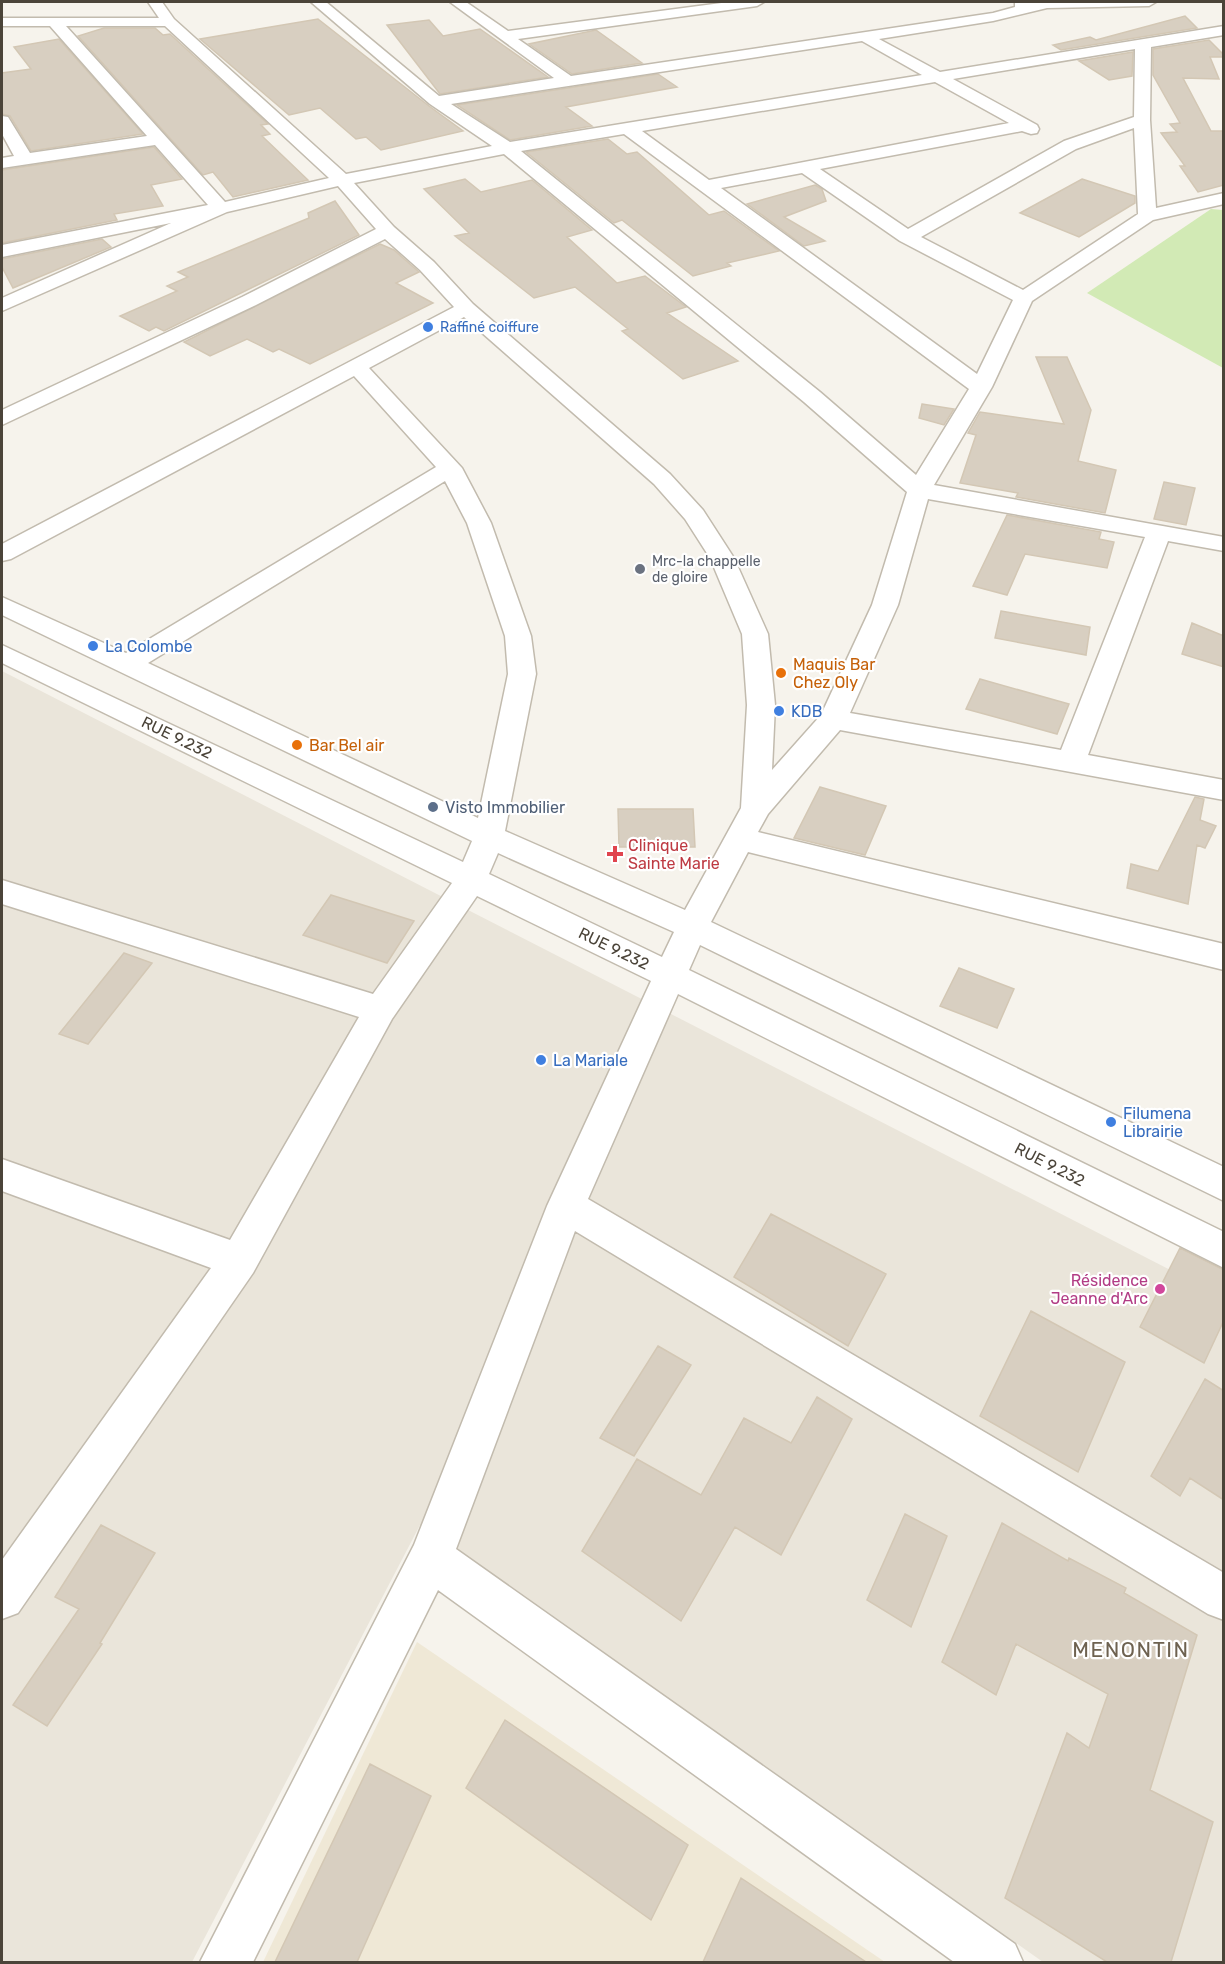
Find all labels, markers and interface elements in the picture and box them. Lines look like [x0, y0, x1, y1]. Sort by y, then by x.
place label: Raffiné coiffure [440, 319, 539, 336]
marker: Raffiné coiffure [421, 320, 435, 334]
place label: Mrc-la chappelle de gloire [652, 553, 761, 586]
marker: Mrc-la chappelle de gloire [633, 562, 647, 576]
place label: La Colombe [105, 637, 192, 656]
marker: La Colombe [86, 639, 100, 653]
place label: Maquis Bar Chez Oly [793, 655, 875, 692]
marker: Maquis Bar Chez Oly [774, 666, 788, 680]
place label: KDB [791, 702, 822, 721]
marker: KDB [772, 704, 786, 718]
street label: RUE 9.232 [138, 712, 215, 763]
place label: Bar Bel air [309, 736, 384, 755]
marker: Bar Bel air [290, 738, 304, 752]
place label: Visto Immobilier [445, 798, 565, 817]
marker: Visto Immobilier [426, 800, 440, 814]
place label: Clinique Sainte Marie [628, 836, 720, 873]
marker: Clinique Sainte Marie [606, 845, 624, 863]
street label: RUE 9.232 [575, 923, 652, 974]
place label: La Mariale [553, 1051, 628, 1070]
marker: La Mariale [534, 1053, 548, 1067]
place label: Filumena Librairie [1123, 1104, 1191, 1141]
marker: Filumena Librairie [1104, 1115, 1118, 1129]
street label: RUE 9.232 [1012, 1139, 1088, 1190]
place label: Résidence Jeanne d'Arc [1050, 1271, 1148, 1308]
marker: Résidence Jeanne d'Arc [1153, 1282, 1167, 1296]
district label: MENONTIN [1072, 1637, 1190, 1662]

